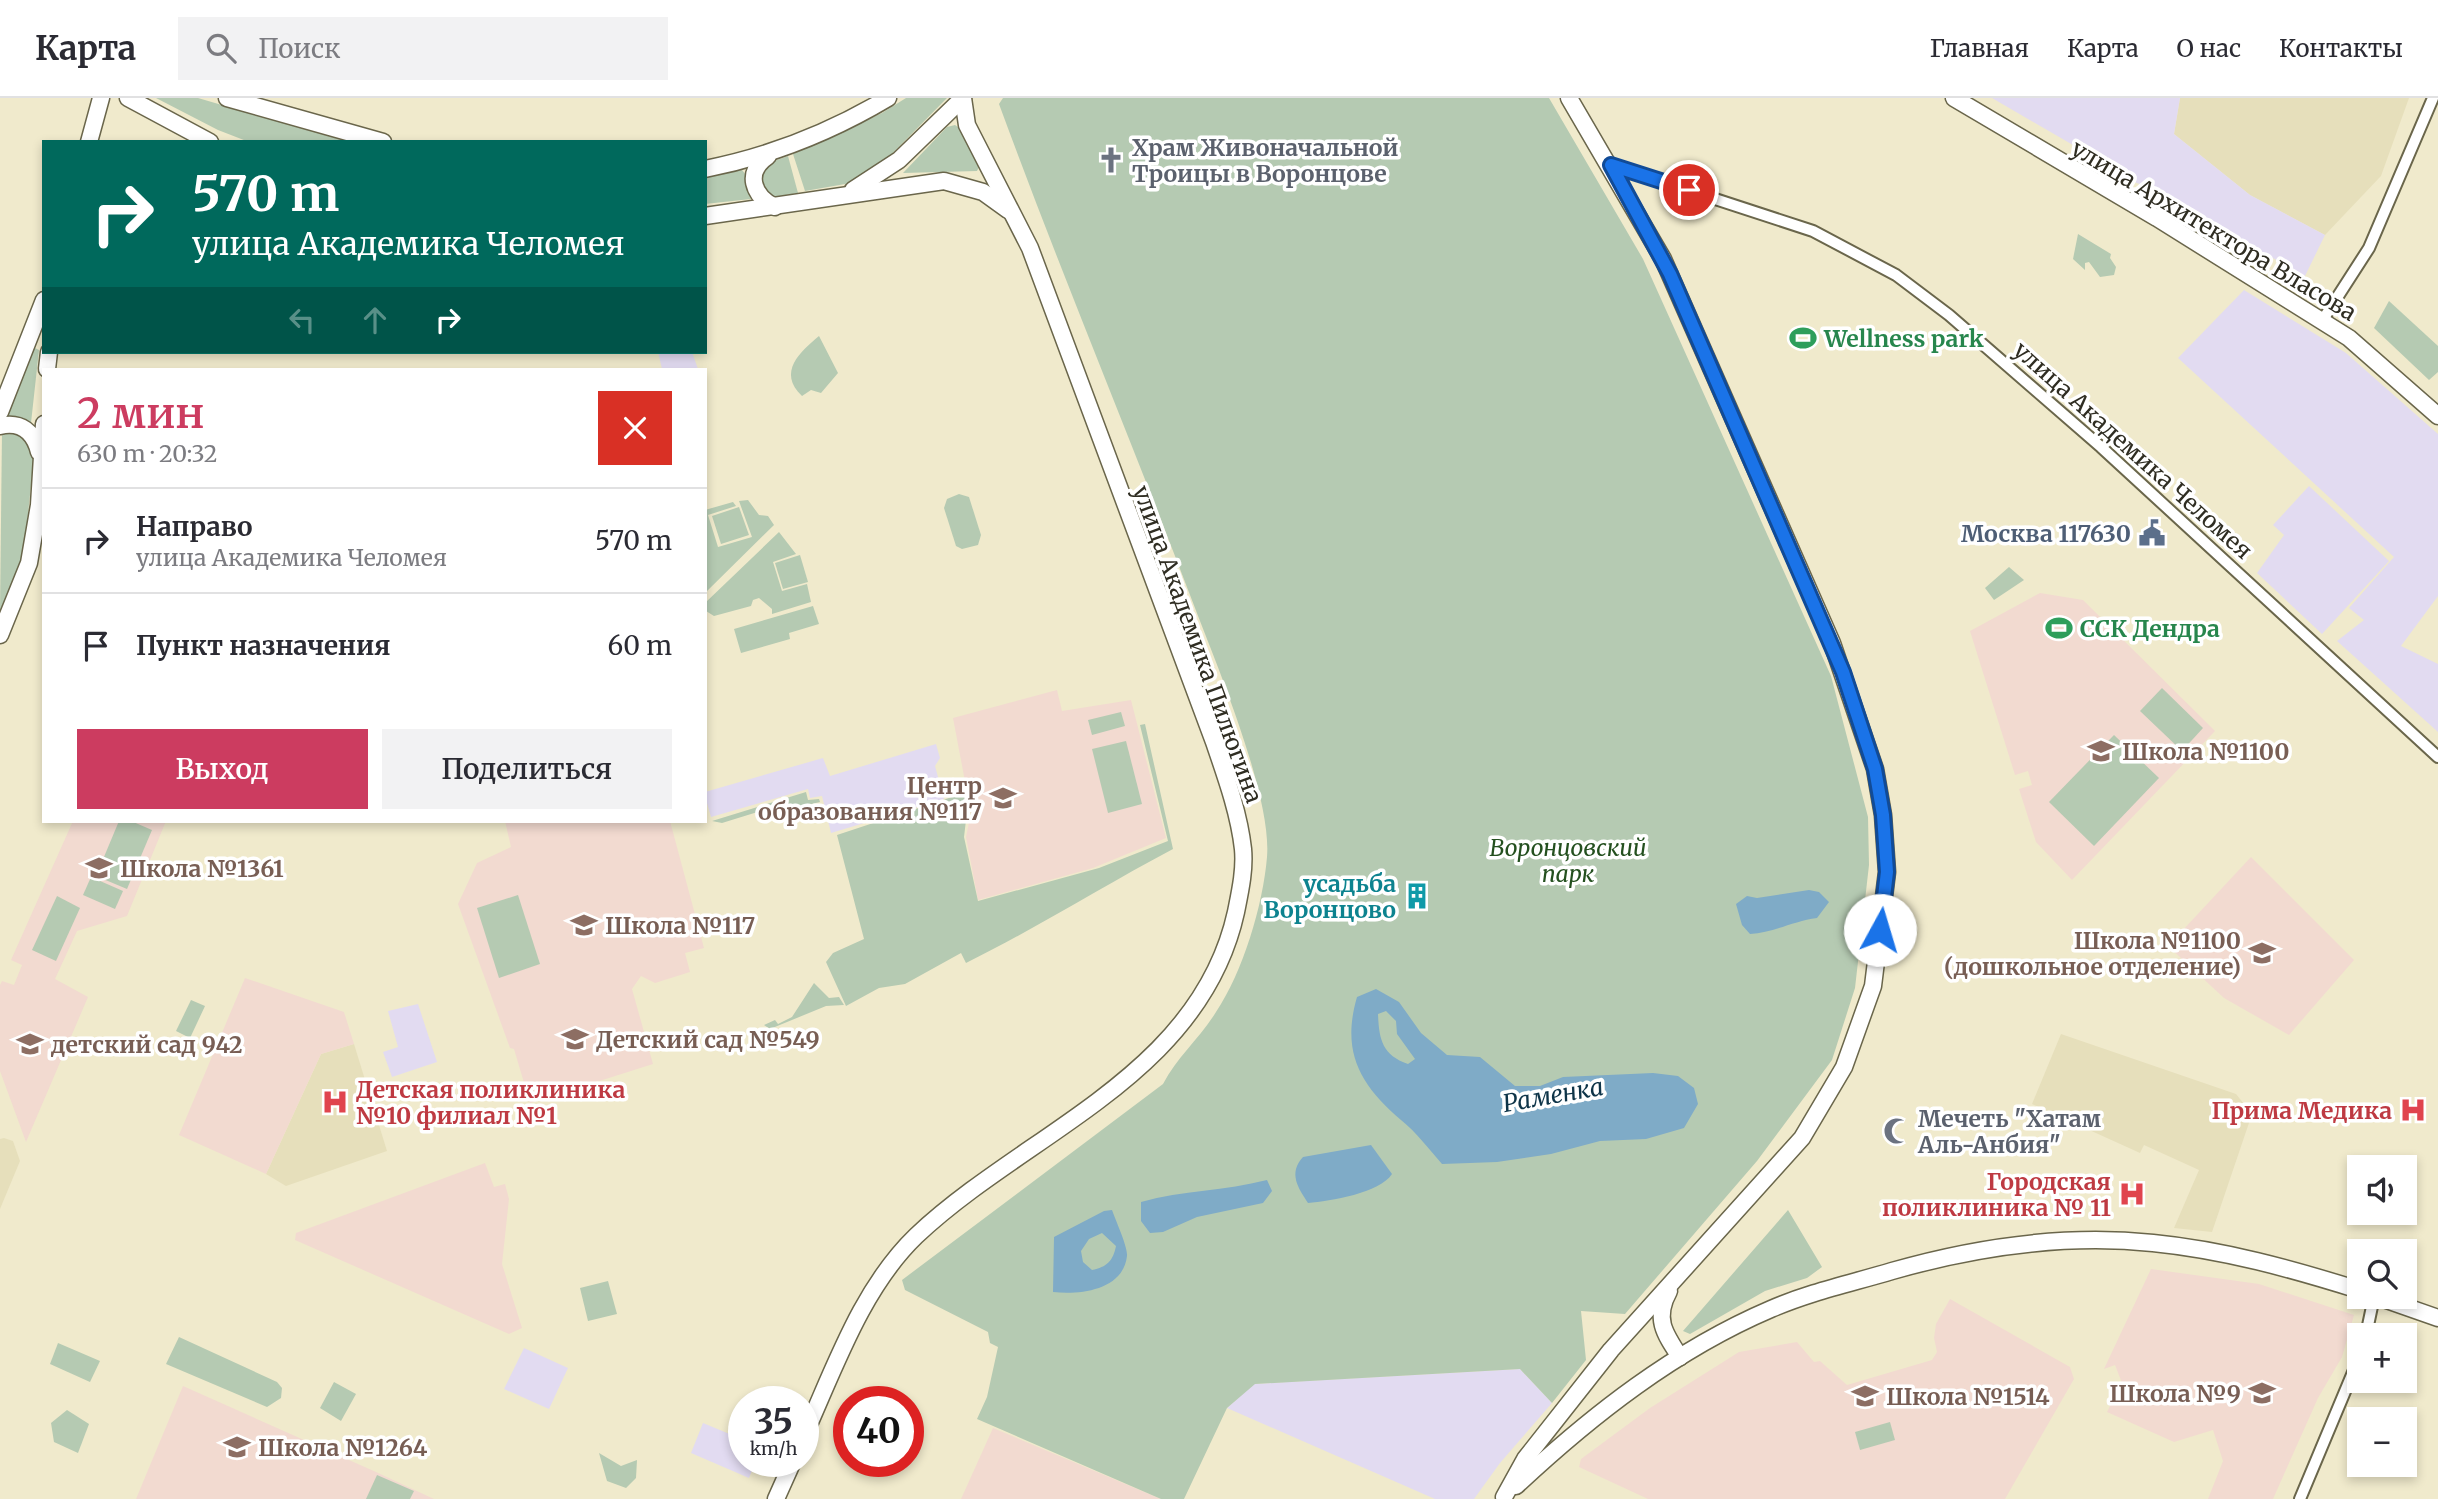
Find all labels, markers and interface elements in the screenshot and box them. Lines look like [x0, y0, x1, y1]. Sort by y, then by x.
search box [178, 17, 668, 80]
text: Карта [35, 28, 136, 69]
icon: search [202, 29, 240, 67]
text: Поиск [258, 32, 341, 65]
text: Главная [1930, 33, 2029, 64]
text: Карта [2067, 33, 2139, 64]
text: О нас [2177, 33, 2241, 64]
text: Контакты [2279, 33, 2403, 64]
place label: Храм Живоначальной Троицы в Воронцове [1132, 133, 1399, 188]
street label: улица Архитектора Власова [2066, 133, 2362, 327]
church icon: Храм Живоначальной Троицы в Воронцове [1096, 145, 1126, 175]
pin [1659, 160, 1719, 220]
text: 570 m [192, 163, 339, 224]
icon: right [77, 168, 168, 259]
icon: arrive [1670, 171, 1708, 209]
text: улица Академика Челомея [192, 224, 625, 264]
icon: left [283, 301, 321, 339]
icon: ahead [356, 301, 394, 339]
icon: right [429, 301, 467, 339]
sports icon: Wellness park [1788, 323, 1818, 353]
place label: Wellness park [1823, 324, 1984, 353]
street label: улица Академика Челомея [2008, 335, 2258, 565]
text: 2 мин [77, 387, 205, 439]
button: close [598, 391, 672, 465]
text: 630 m · 20:32 [77, 439, 218, 468]
street label: улица Академика Пилюгина [1127, 481, 1269, 807]
text: Направо [136, 510, 253, 543]
public building icon: Москва 117630 [2137, 518, 2167, 548]
place label: Москва 117630 [1961, 519, 2131, 548]
icon: right [77, 522, 115, 560]
text: 570 m [595, 524, 672, 557]
text: улица Академика Челомея [136, 543, 447, 572]
sports icon: ССК Дендра [2044, 613, 2074, 643]
place label: ССК Дендра [2080, 614, 2220, 643]
icon: arrive [77, 627, 115, 665]
text: Пункт назначения [136, 629, 390, 662]
text: 60 m [608, 629, 672, 662]
button: Выход [77, 729, 368, 809]
button: Поделиться [382, 729, 672, 809]
school or university icon: Школа №1100 [2086, 736, 2116, 766]
place label: Школа №1100 [2122, 737, 2289, 766]
place label: Центр образования №117 [758, 771, 982, 826]
school or university icon: Центр образования №117 [988, 783, 1018, 813]
park label: Воронцовский парк [1490, 833, 1646, 888]
school or university icon: Школа №1361 [84, 853, 114, 883]
place label: Школа №1361 [120, 854, 284, 883]
place label: усадьба Воронцово [1263, 869, 1396, 924]
building icon: усадьба Воронцово [1402, 881, 1432, 911]
position arrow [1843, 893, 1917, 967]
school or university icon: Школа №117 [569, 910, 599, 940]
place label: Школа №117 [605, 911, 755, 940]
place label: Школа №1100 (дошкольное отделение) [1944, 926, 2241, 981]
school or university icon: Школа №1100 (дошкольное отделение) [2247, 938, 2277, 968]
school or university icon: Детский сад №549 [560, 1024, 590, 1054]
place label: Детский сад №549 [596, 1025, 820, 1054]
school or university icon: детский сад 942 [15, 1029, 45, 1059]
place label: детский сад 942 [50, 1030, 243, 1059]
water label: Раменка [1500, 1071, 1606, 1119]
place label: Детская поликлиника №10 филиал №1 [356, 1075, 625, 1130]
hospital icon: Детская поликлиника №10 филиал №1 [320, 1087, 350, 1117]
hospital icon: Прима Медика [2398, 1095, 2428, 1125]
place label: Прима Медика [2211, 1096, 2392, 1125]
place label: Мечеть "Хатам Аль-Анбия" [1917, 1104, 2101, 1159]
mosque icon: Мечеть "Хатам Аль-Анбия" [1882, 1116, 1912, 1146]
map controls [2347, 1155, 2417, 1477]
button: sound [2347, 1155, 2417, 1225]
place label: Городская поликлиника № 11 [1882, 1167, 2111, 1222]
hospital icon: Городская поликлиника № 11 [2117, 1179, 2147, 1209]
button: search [2347, 1239, 2417, 1309]
button: + [2347, 1323, 2417, 1393]
school or university icon: Школа №9 [2247, 1378, 2277, 1408]
place label: Школа №9 [2109, 1379, 2241, 1408]
school or university icon: Школа №1514 [1850, 1381, 1880, 1411]
place label: Школа №1514 [1886, 1382, 2050, 1411]
speed limit sign: 40 [833, 1386, 924, 1477]
text: 35 [754, 1400, 793, 1444]
button: − [2347, 1407, 2417, 1477]
school or university icon: Школа №1264 [222, 1432, 252, 1462]
place label: Школа №1264 [258, 1433, 428, 1462]
text: km/h [750, 1437, 797, 1460]

